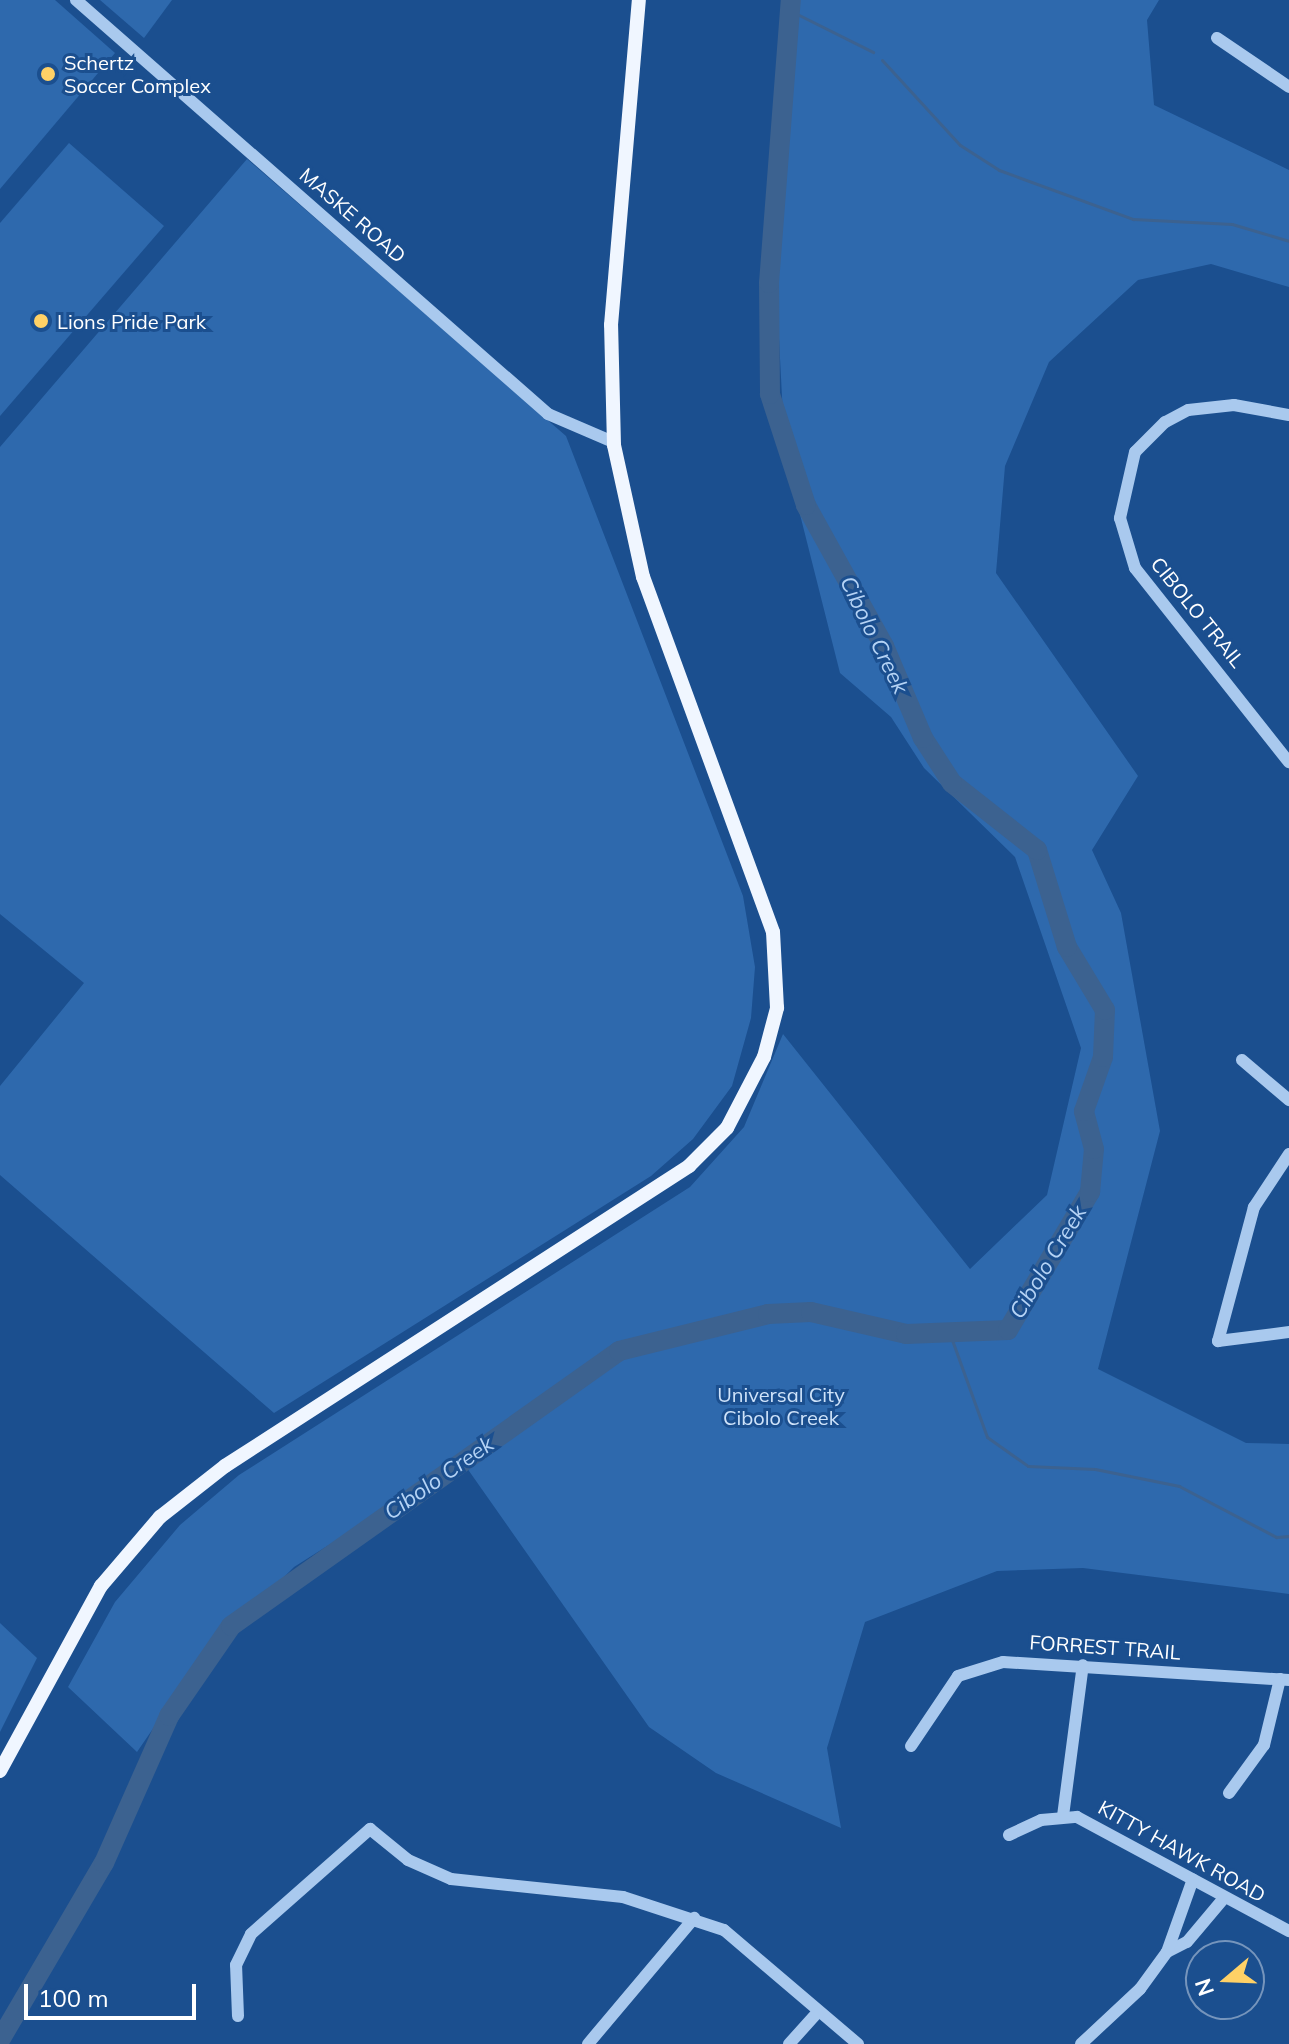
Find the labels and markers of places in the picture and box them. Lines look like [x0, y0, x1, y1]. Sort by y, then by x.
place label: Schertz Soccer Complex [64, 50, 211, 97]
marker: Schertz Soccer Complex [39, 65, 57, 83]
place label: Lions Pride Park [57, 309, 206, 333]
marker: Lions Pride Park [32, 312, 50, 330]

